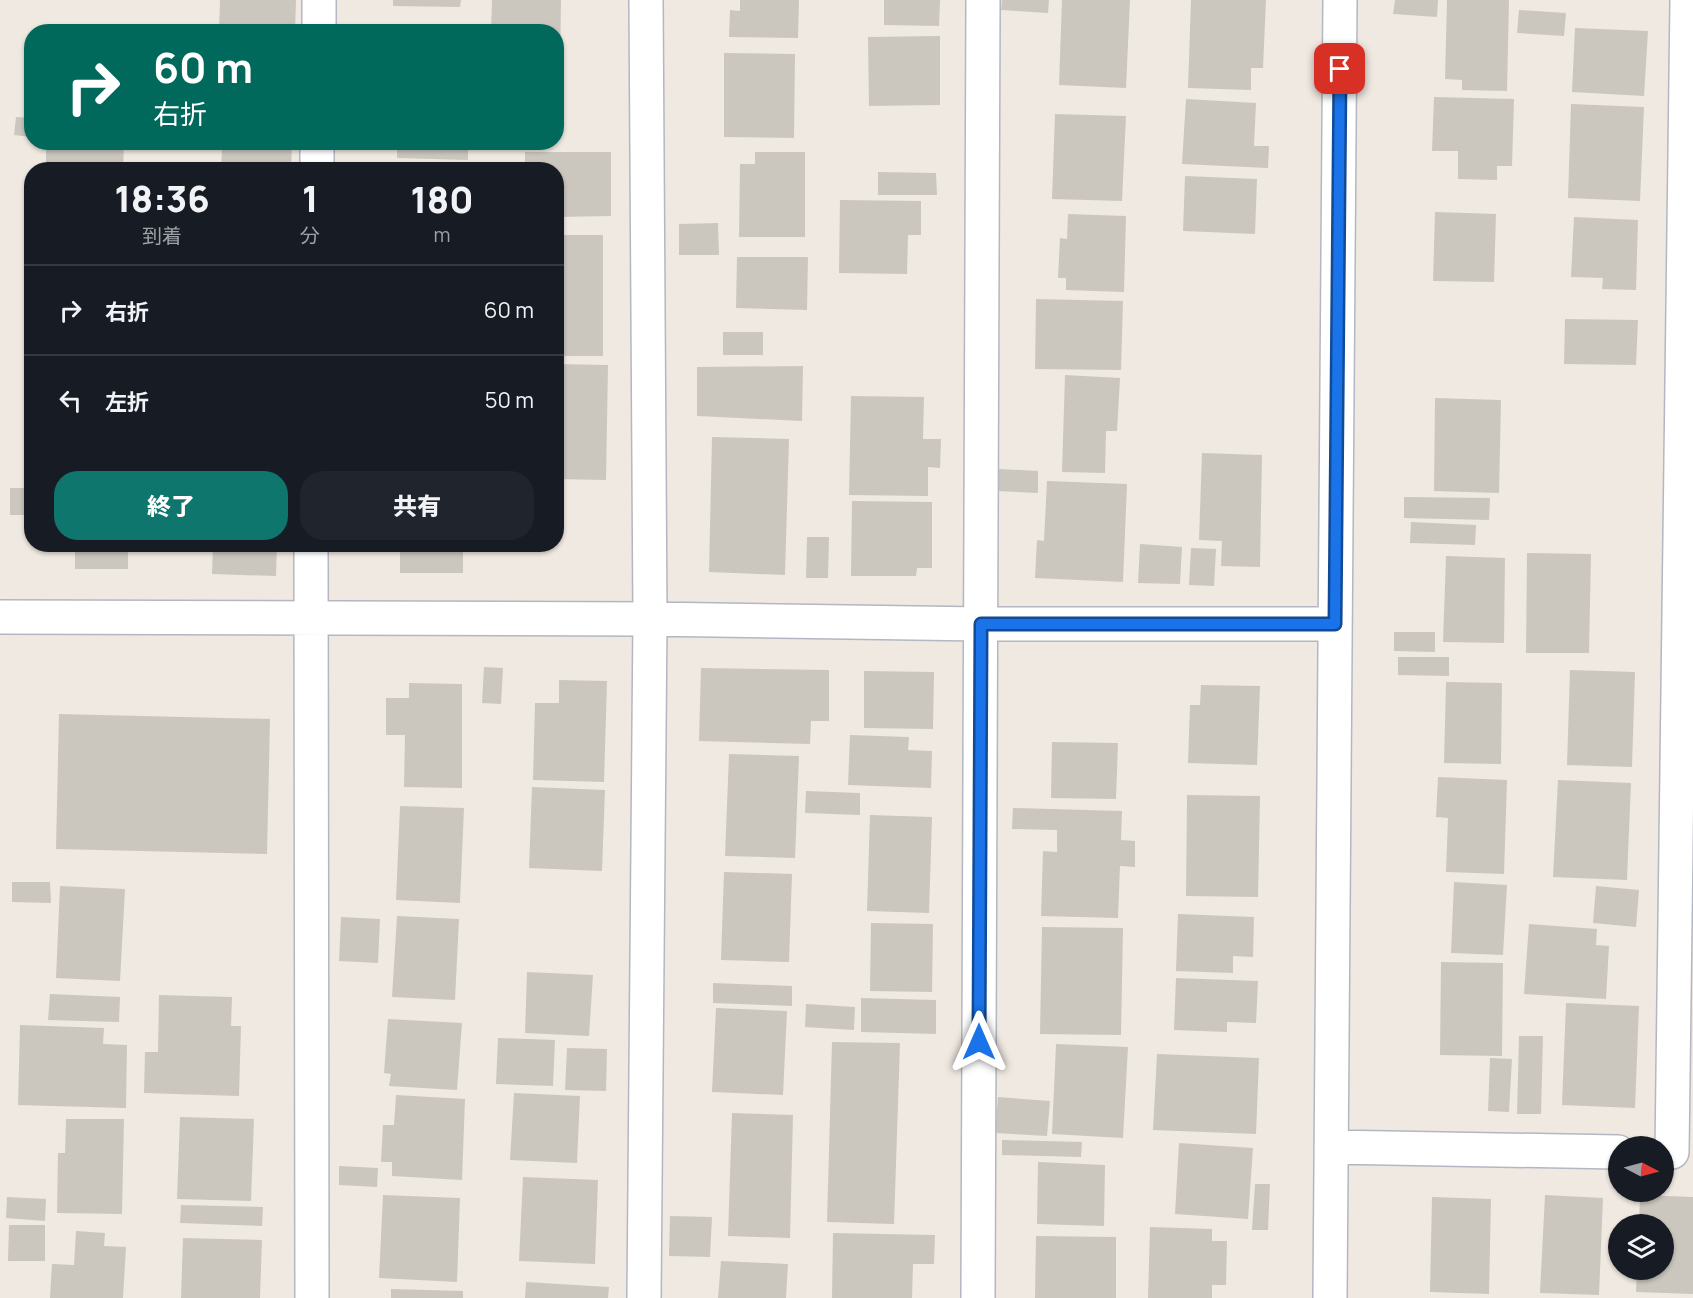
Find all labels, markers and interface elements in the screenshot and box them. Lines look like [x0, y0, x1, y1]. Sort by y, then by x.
text: 60 m [153, 38, 253, 96]
pin [1314, 43, 1365, 94]
icon: right [54, 48, 132, 126]
icon: arrive [1323, 52, 1356, 85]
text: 右折 [153, 95, 207, 132]
text: 18:36 [114, 174, 210, 223]
text: 1 [302, 174, 318, 223]
text: 180 [411, 175, 474, 224]
text: m [434, 221, 451, 248]
text: 到着 [142, 222, 182, 249]
text: 分 [300, 222, 320, 249]
icon: right [54, 294, 87, 327]
text: 60 m [484, 295, 534, 325]
text: 右折 [105, 297, 149, 327]
icon: left [54, 384, 87, 417]
text: 50 m [485, 385, 534, 415]
text: 左折 [105, 387, 149, 417]
button: 終了 [54, 471, 288, 540]
button: 共有 [300, 471, 534, 540]
position arrow [947, 1010, 1011, 1074]
north arrow [1608, 1136, 1674, 1202]
map controls [1608, 1136, 1674, 1280]
button: layers [1608, 1214, 1674, 1280]

